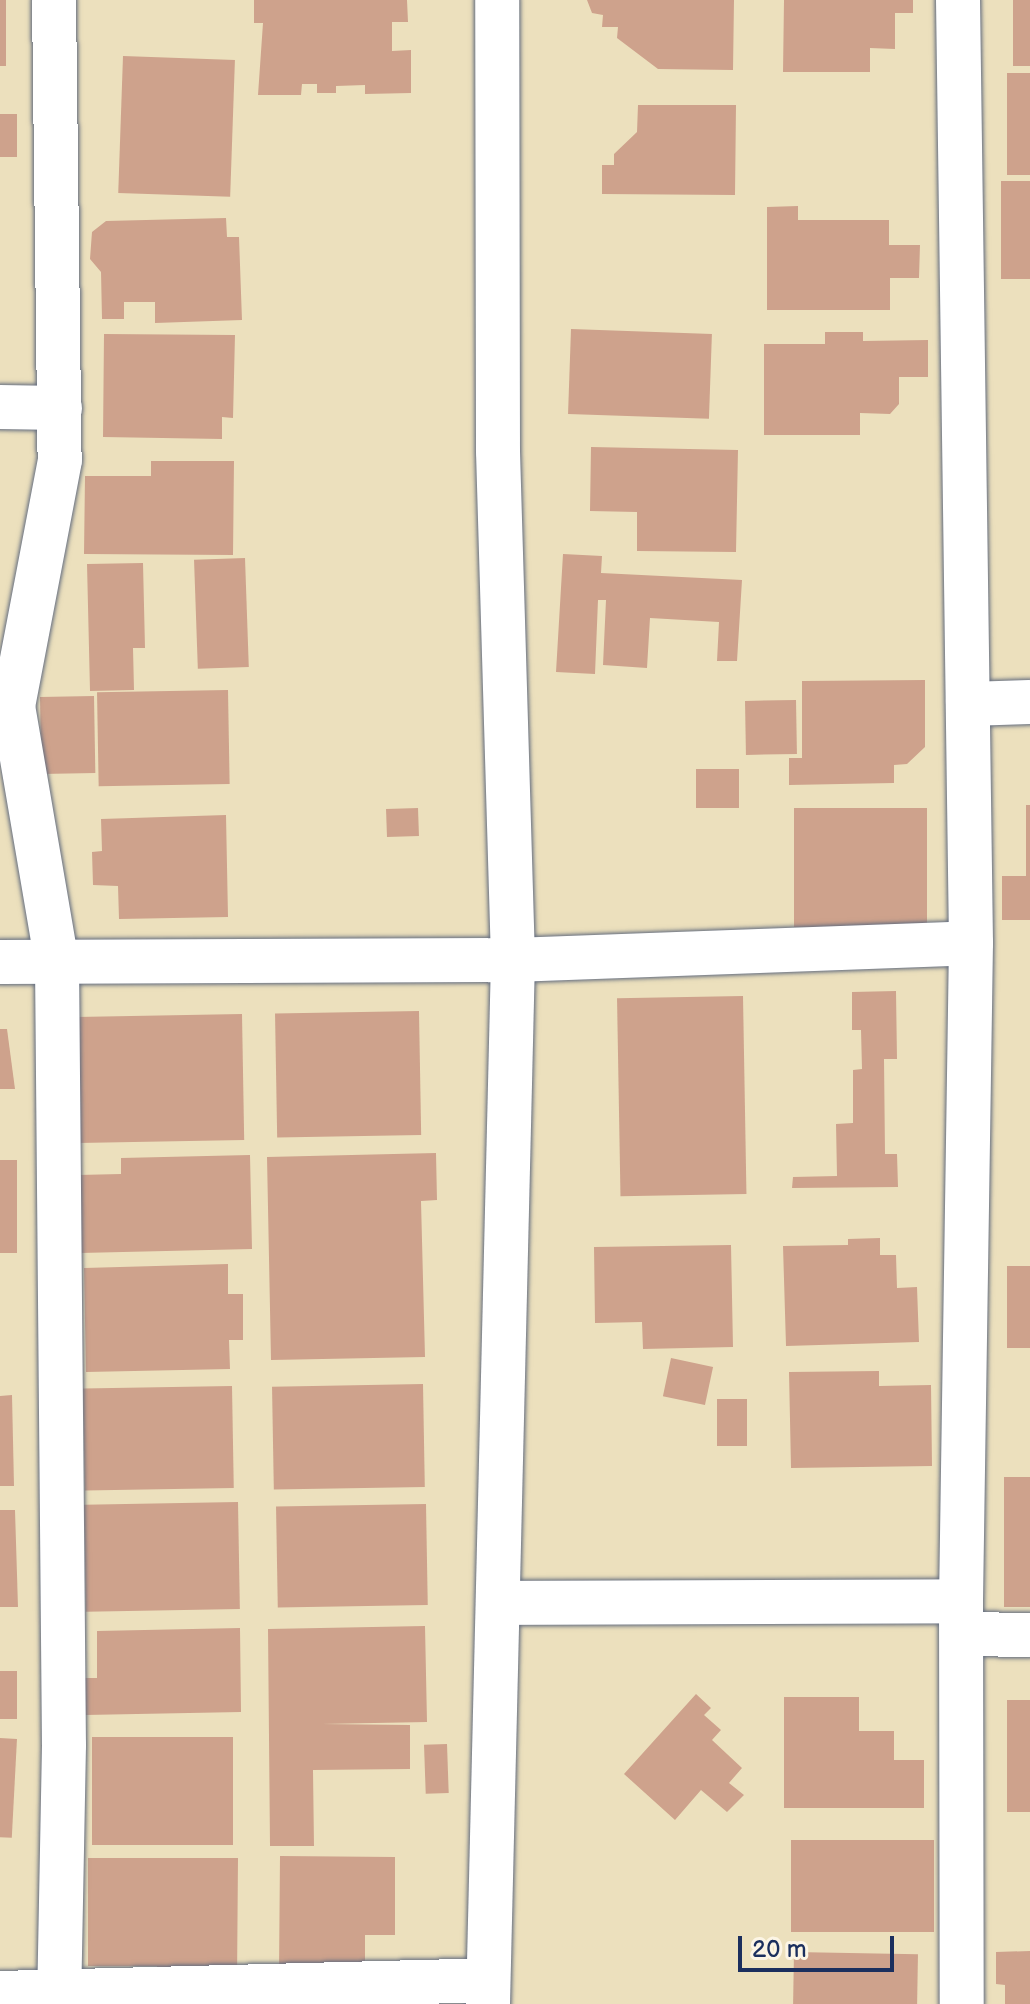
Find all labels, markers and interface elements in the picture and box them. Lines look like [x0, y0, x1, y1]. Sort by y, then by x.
scale bar [742, 1920, 898, 1970]
text: 20 m [752, 1935, 807, 1964]

